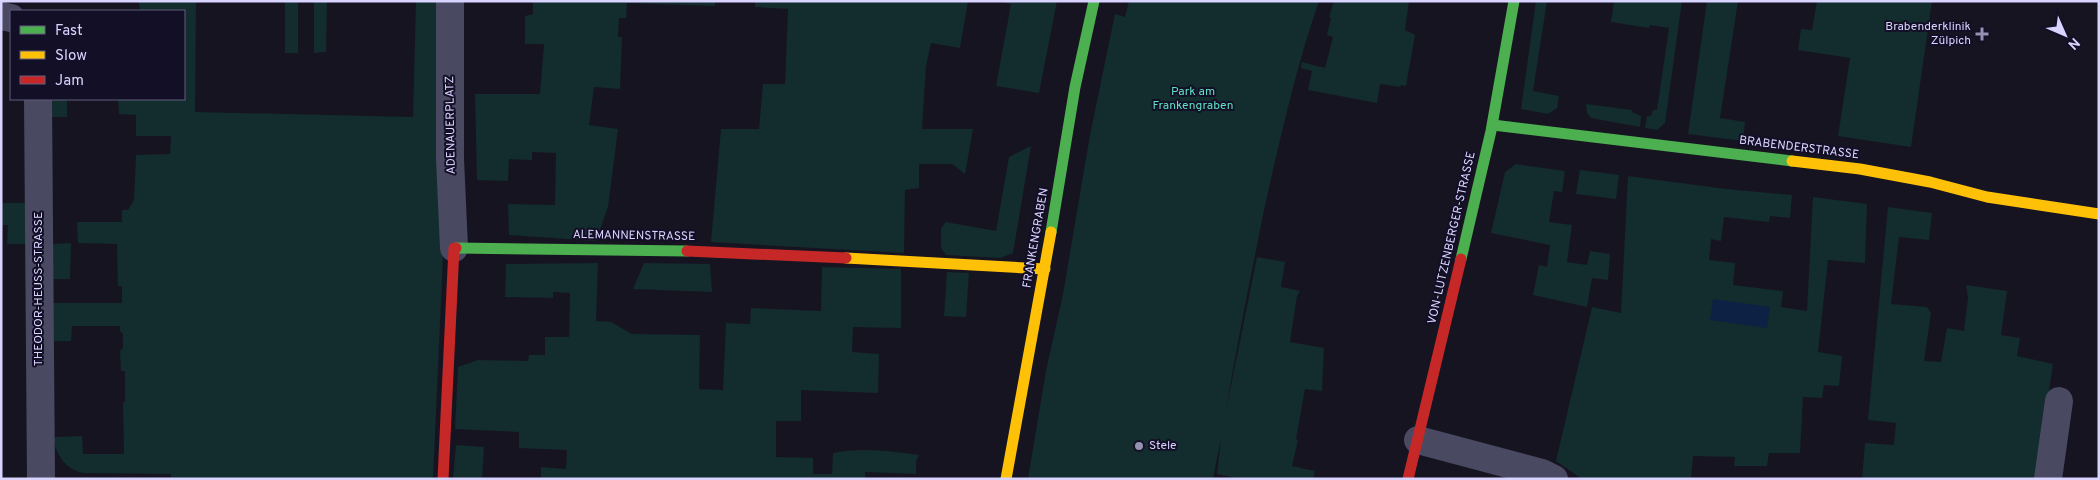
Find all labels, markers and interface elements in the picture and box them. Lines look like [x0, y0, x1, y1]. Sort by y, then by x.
legend [10, 10, 185, 100]
north arrow [2040, 10, 2090, 60]
place label: Brabenderklinik Zülpich [1885, 19, 1971, 49]
text: Fast [55, 22, 83, 41]
marker: Brabenderklinik Zülpich [1975, 27, 1989, 41]
text: N [2064, 34, 2083, 53]
text: Slow [55, 47, 87, 66]
text: Jam [55, 72, 84, 91]
street label: ADENAUERPLATZ [442, 76, 460, 174]
park label: Park am Frankengraben [1153, 84, 1233, 114]
street label: BRABENDERSTRASSE [1738, 133, 1860, 163]
street label: VON-LUTZENBERGER-STRASSE [1424, 150, 1480, 326]
street label: FRANKENGRABEN [1019, 187, 1053, 289]
street label: THEODOR-HEUSS-STRASSE [31, 212, 47, 366]
street label: ALEMANNENSTRASSE [573, 227, 695, 245]
place label: Stele [1149, 438, 1177, 454]
marker: Stele [1133, 440, 1145, 452]

